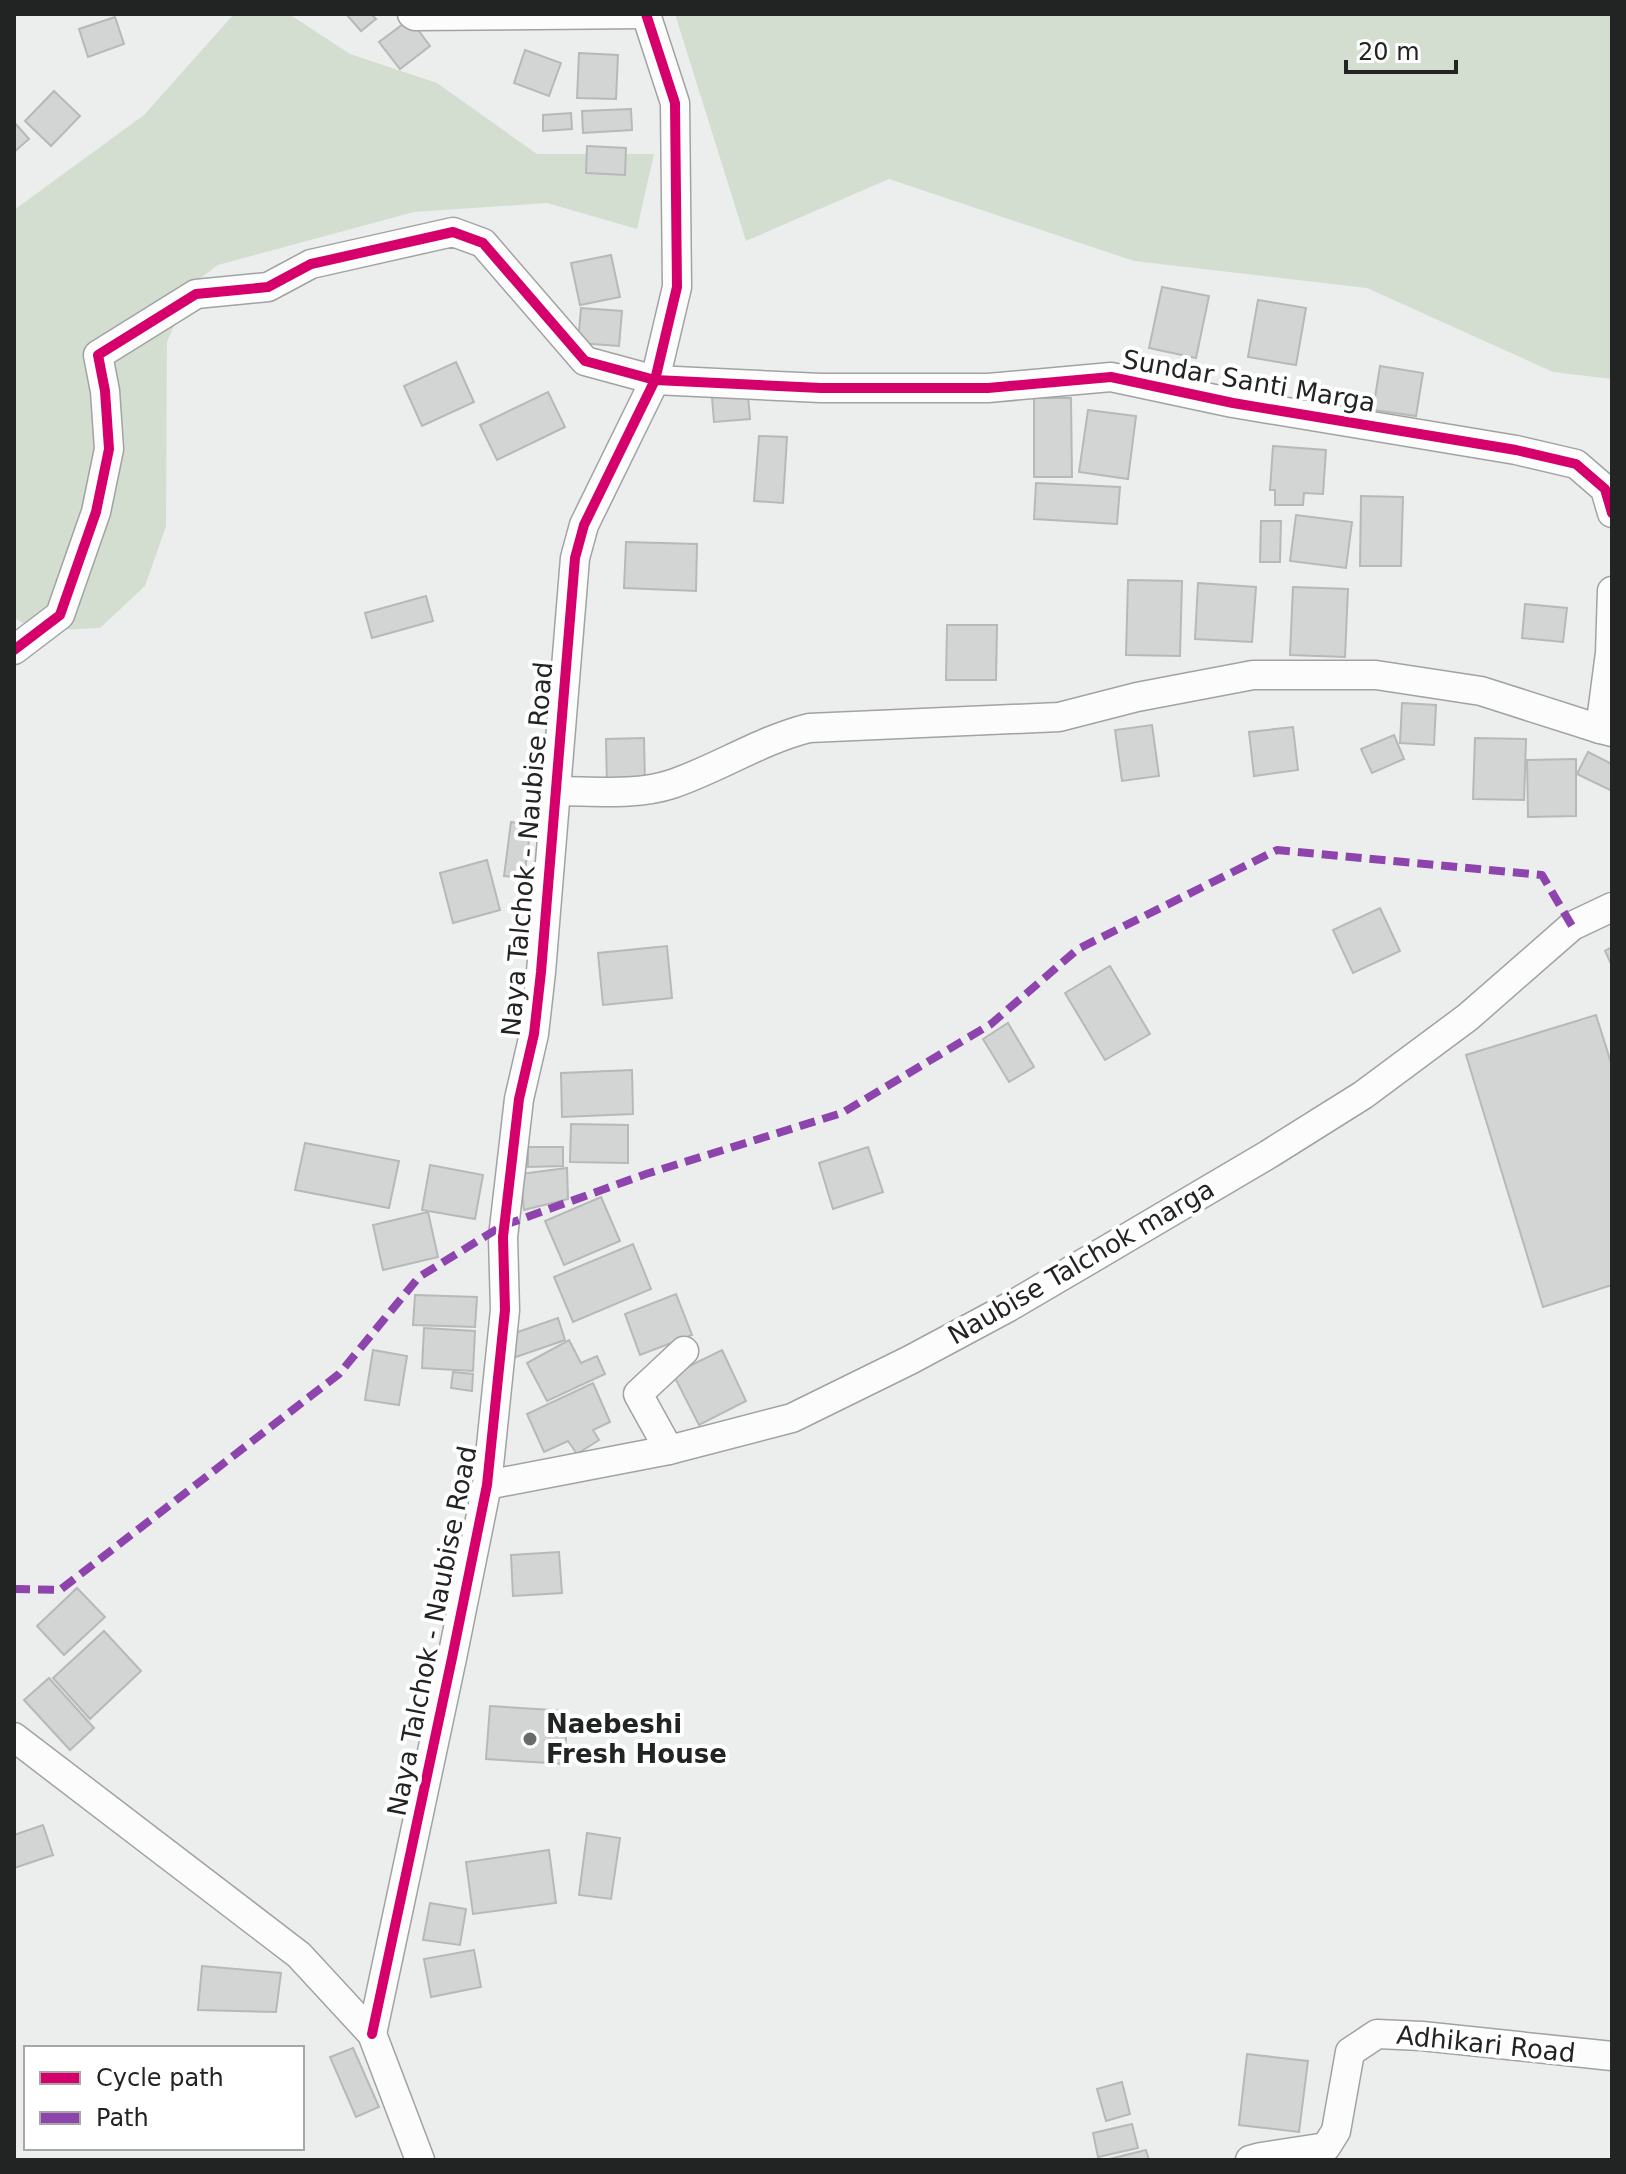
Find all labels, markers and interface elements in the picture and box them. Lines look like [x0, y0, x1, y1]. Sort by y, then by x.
scale bar [1346, 24, 1456, 74]
text: 20 m [1358, 38, 1420, 66]
street label: Sundar Santi Marga [1120, 344, 1378, 418]
street label: Naya Talchok - Naubise Road [496, 660, 558, 1038]
street label: Naubise Talchok marga [943, 1173, 1219, 1351]
street label: Naya Talchok - Naubise Road [381, 1444, 483, 1818]
place label: Naebeshi Fresh House [546, 1709, 727, 1769]
marker: Naebeshi Fresh House [521, 1730, 539, 1748]
street label: Adhikari Road [1395, 2020, 1577, 2068]
legend [24, 2046, 304, 2150]
text: Cycle path [96, 2064, 224, 2092]
text: Path [96, 2104, 149, 2132]

